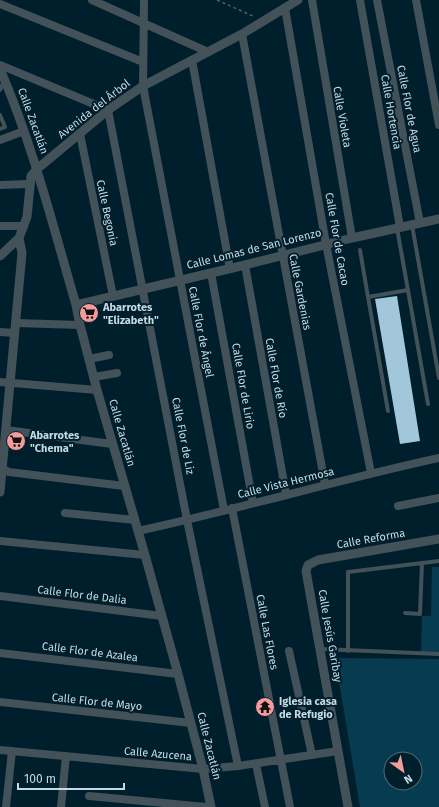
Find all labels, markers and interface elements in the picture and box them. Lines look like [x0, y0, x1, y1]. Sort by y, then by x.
street label: Calle Flor de Agua [394, 64, 424, 154]
street label: Calle Hortencia [378, 73, 404, 151]
street label: Avenida del Árbol [55, 76, 133, 141]
street label: Calle Violeta [330, 85, 354, 149]
street label: Calle Zacatlán [15, 86, 51, 156]
street label: Calle Begonia [94, 179, 120, 247]
street label: Calle Flor de Cacao [322, 191, 352, 287]
street label: Calle Lomas de San Lorenzo [185, 226, 323, 272]
street label: Calle Gardenias [286, 253, 314, 331]
street label: Calle Flor de Ángel [186, 285, 217, 379]
place label: Abarrotes "Elizabeth" [102, 301, 159, 327]
supermarket icon: Abarrotes "Elizabeth" [78, 302, 100, 324]
street label: Calle Flor de Río [263, 337, 289, 419]
street label: Calle Flor de Lirio [229, 342, 257, 430]
street label: Calle Flor de Liz [169, 396, 197, 476]
street label: Calle Zacatlán [106, 398, 138, 468]
place label: Abarrotes "Chema" [29, 429, 80, 455]
supermarket icon: Abarrotes "Chema" [5, 430, 27, 452]
street label: Calle Vista Hermosa [236, 465, 336, 501]
street label: Calle Reforma [336, 527, 406, 551]
street label: Calle Flor de Dalia [37, 583, 127, 607]
street label: Calle Jesús Garibay [315, 589, 345, 684]
street label: Calle Las Flores [253, 593, 281, 671]
street label: Calle Flor de Azalea [41, 640, 139, 664]
street label: Calle Flor de Mayo [51, 691, 143, 713]
place label: Iglesia casa de Refugio [279, 695, 337, 721]
temple icon: Iglesia casa de Refugio [254, 696, 276, 718]
street label: Calle Zacatlán [194, 711, 224, 781]
street label: Calle Azucena [124, 745, 192, 763]
north arrow [383, 751, 423, 791]
scale bar [18, 765, 124, 791]
text: 100 m [24, 772, 56, 786]
text: N [402, 772, 415, 786]

